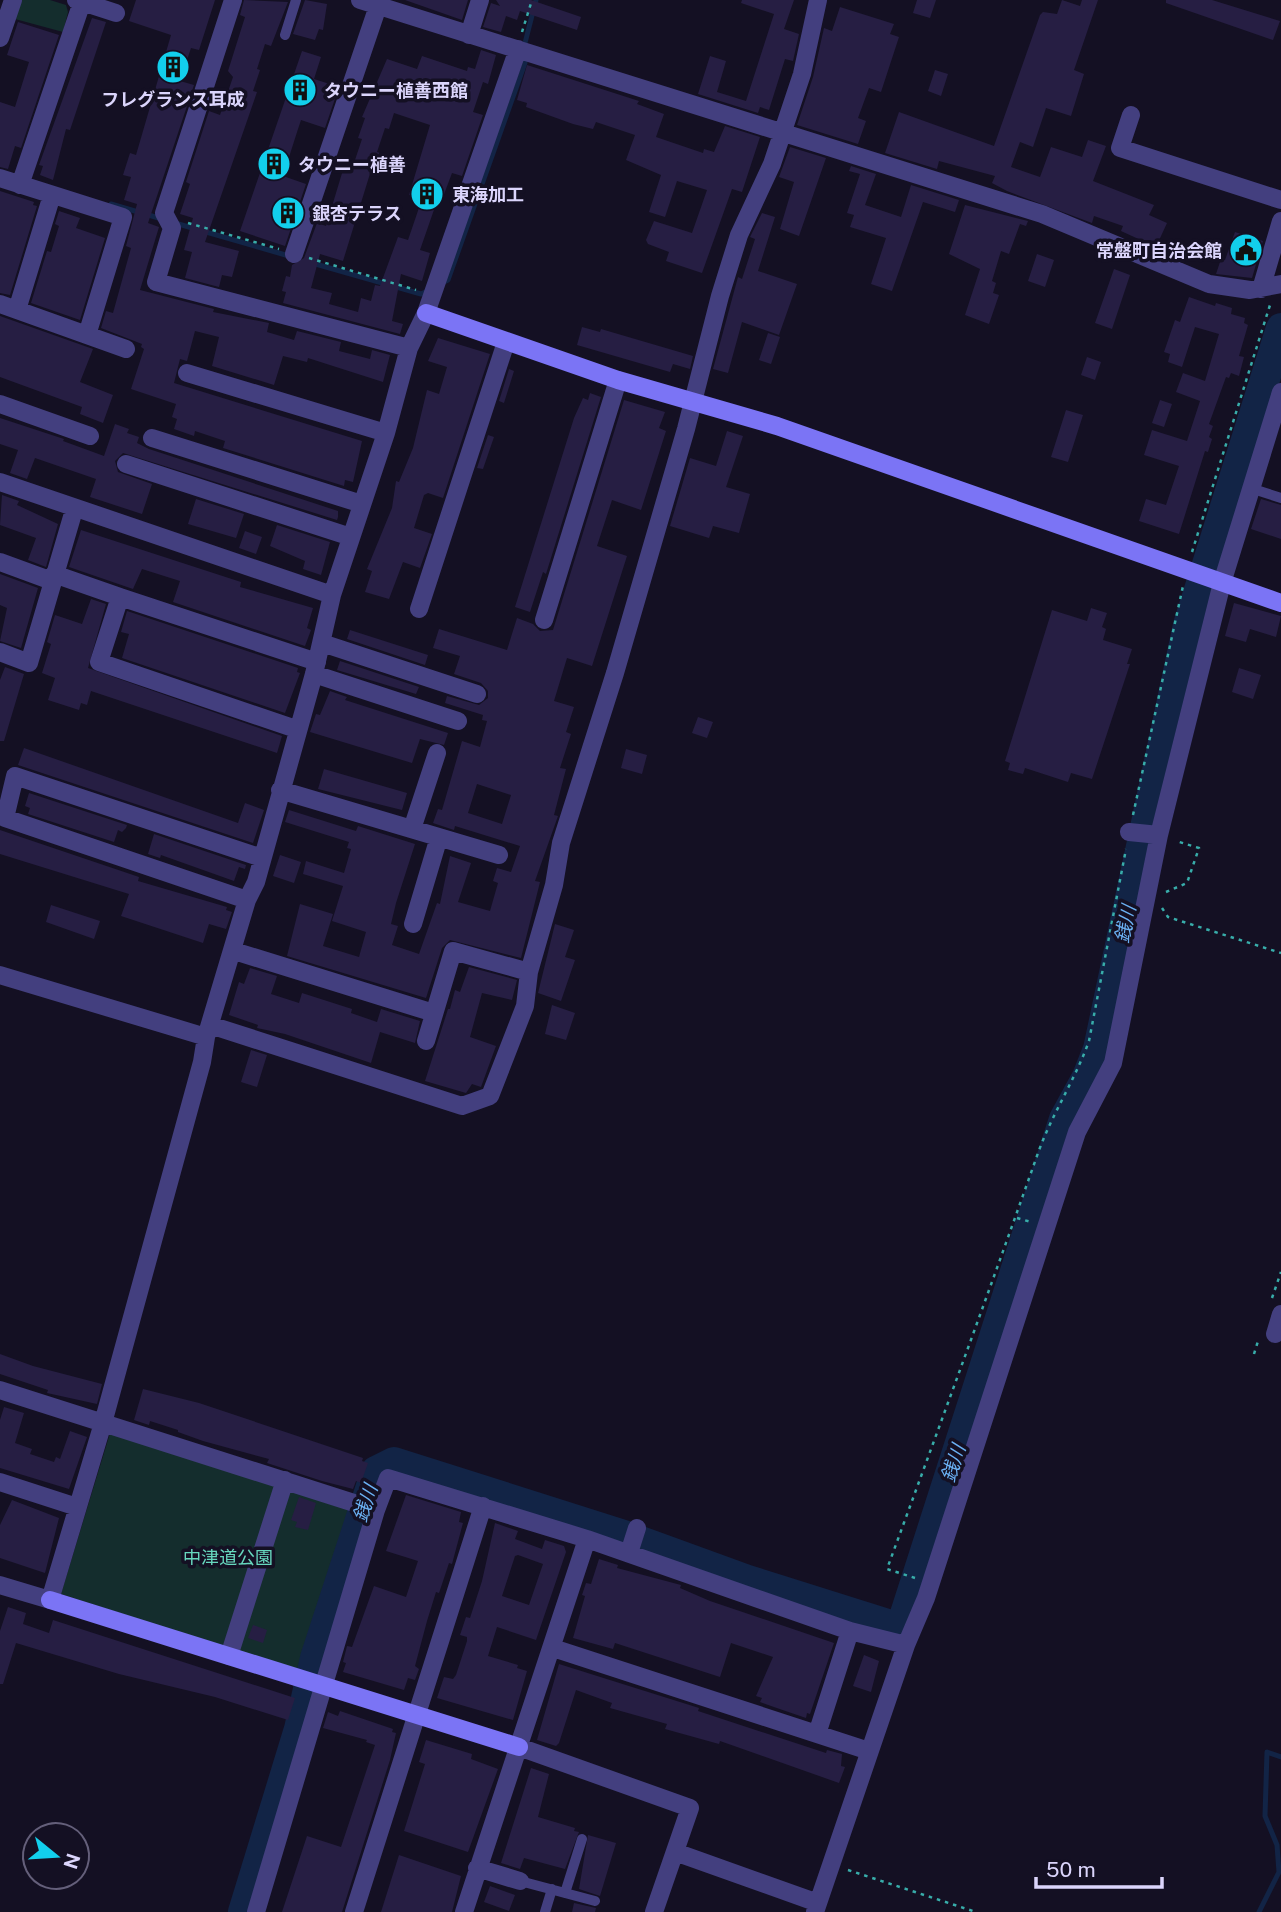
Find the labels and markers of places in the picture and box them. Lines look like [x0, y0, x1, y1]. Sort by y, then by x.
building icon: フレグランス耳成 [154, 48, 192, 86]
building icon: タウニー植善西館 [281, 71, 319, 109]
place label: タウニー植善西館 [324, 80, 468, 101]
place label: フレグランス耳成 [101, 89, 245, 110]
building icon: タウニー植善 [255, 145, 293, 183]
place label: タウニー植善 [298, 154, 406, 175]
building icon: 東海加工 [408, 175, 446, 213]
place label: 東海加工 [452, 184, 524, 205]
building icon: 銀杏テラス [269, 194, 307, 232]
place label: 銀杏テラス [312, 203, 402, 224]
public building icon: 常盤町自治会館 [1227, 231, 1265, 269]
place label: 常盤町自治会館 [1096, 240, 1222, 261]

